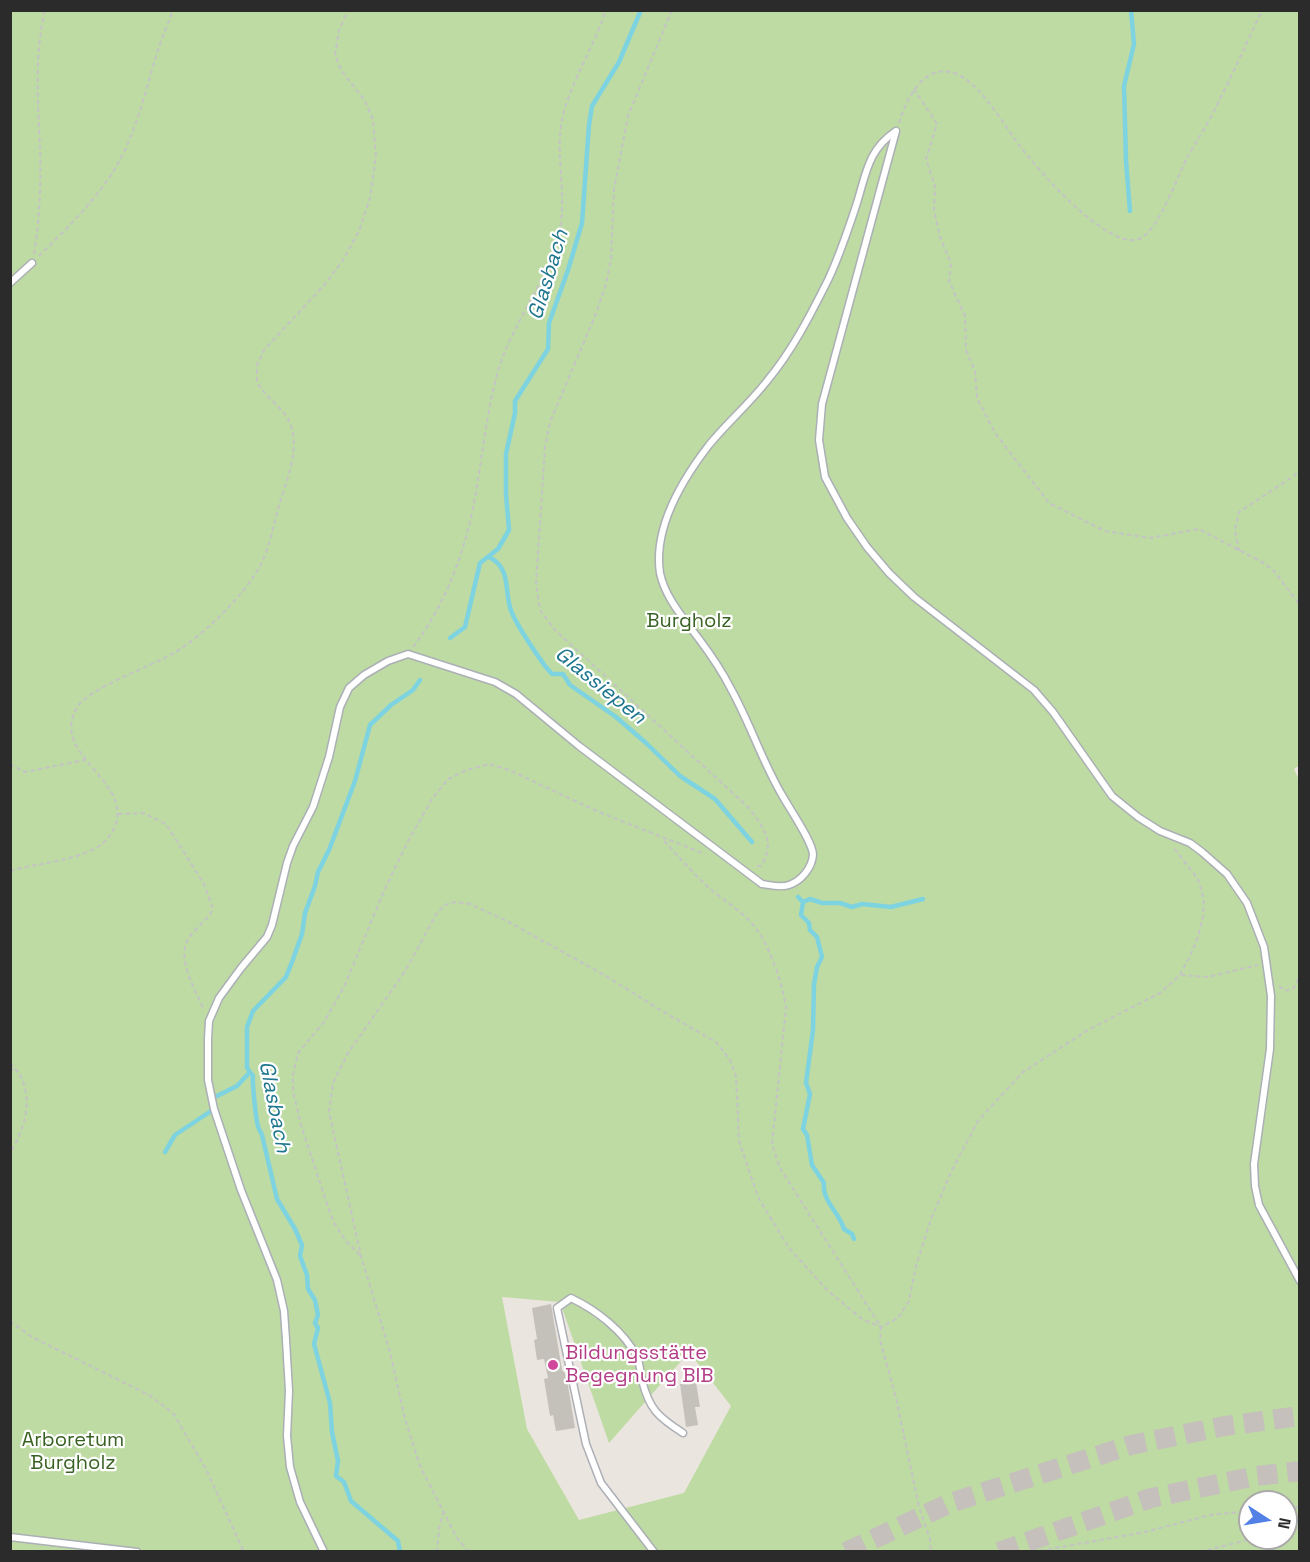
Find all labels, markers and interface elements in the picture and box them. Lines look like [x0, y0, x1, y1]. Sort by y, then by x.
water label: Glasbach [523, 227, 575, 323]
park label: Burgholz [646, 610, 732, 634]
water label: Glassiepen [550, 642, 650, 730]
water label: Glasbach [253, 1059, 295, 1155]
place label: Bildungsstätte Begegnung BIB [565, 1342, 713, 1389]
marker: Bildungsstätte Begegnung BIB [546, 1358, 560, 1372]
park label: Arboretum Burgholz [22, 1429, 124, 1476]
north arrow [1238, 1490, 1298, 1550]
text: N [1273, 1516, 1296, 1531]

